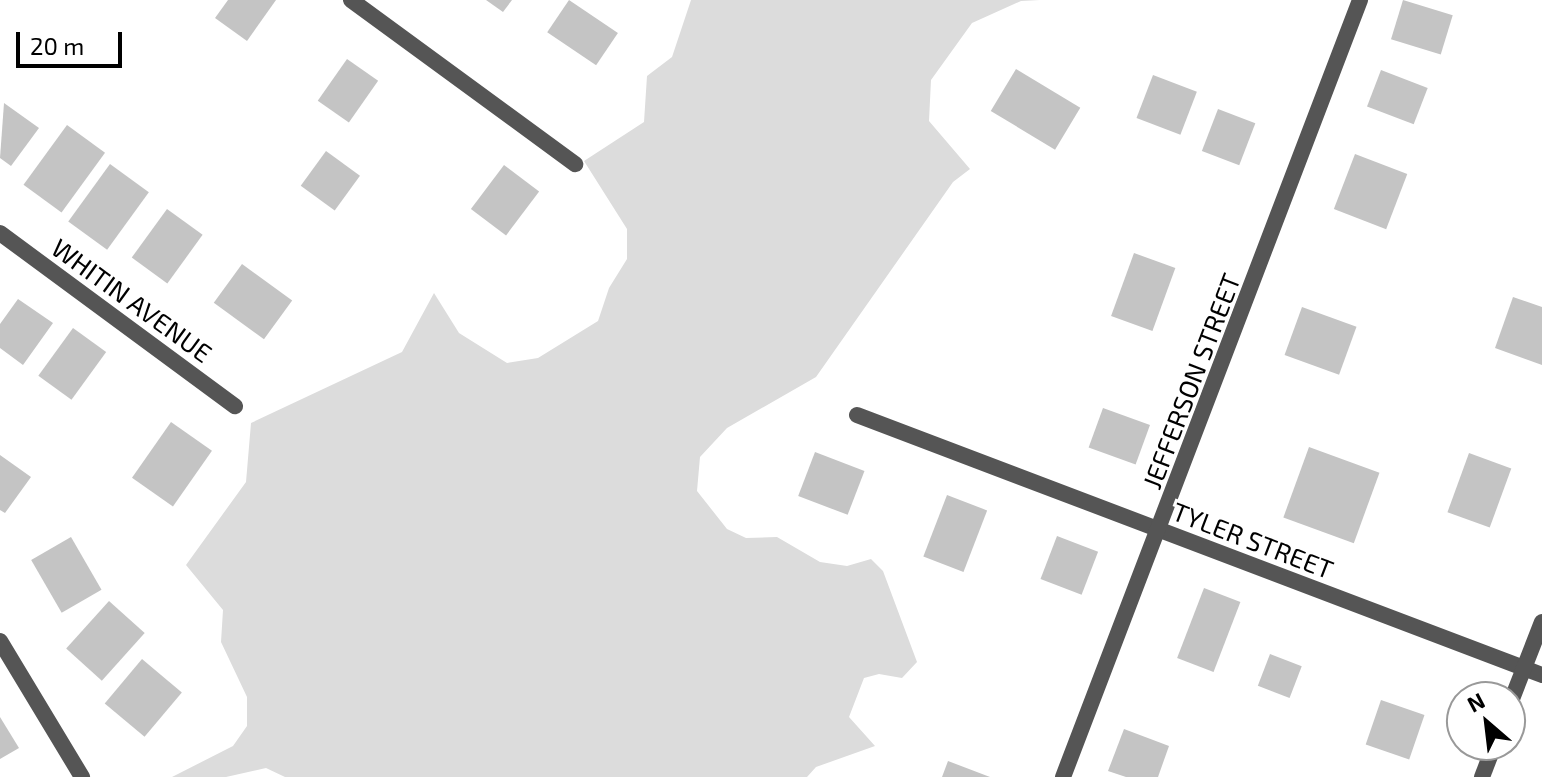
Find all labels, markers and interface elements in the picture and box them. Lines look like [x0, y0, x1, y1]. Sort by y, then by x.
scale bar [20, 16, 126, 66]
text: 20 m [30, 31, 84, 60]
street label: WHITIN AVENUE [46, 231, 218, 369]
street label: JEFFERSON STREET [1136, 269, 1246, 493]
street label: TYLER STREET [1168, 495, 1338, 585]
north arrow [1446, 681, 1526, 761]
text: N [1463, 686, 1489, 717]

